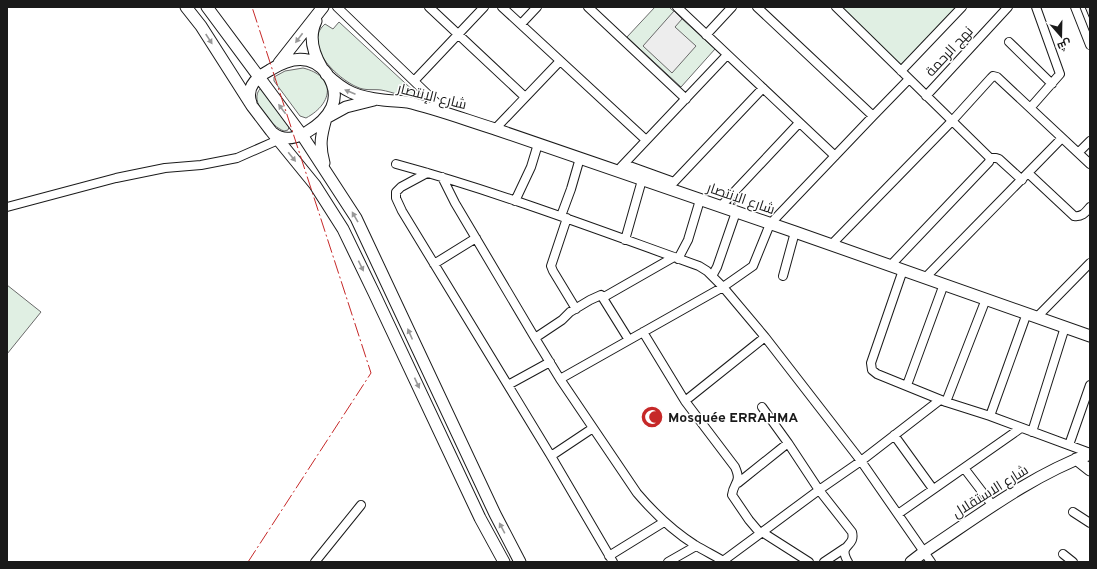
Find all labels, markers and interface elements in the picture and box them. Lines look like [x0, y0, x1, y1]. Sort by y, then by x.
north arrow [1041, 16, 1081, 56]
street label: نهج الرحمة [923, 23, 978, 81]
one-way arrow [295, 33, 303, 43]
one-way arrow [205, 34, 213, 44]
text: ش [1055, 35, 1073, 53]
street label: شارع الإنتصار [394, 80, 468, 114]
one-way arrow [344, 88, 356, 94]
one-way arrow [278, 104, 286, 115]
one-way arrow [287, 151, 296, 162]
street label: شارع الإنتصار [703, 180, 777, 219]
one-way arrow [351, 211, 358, 223]
one-way arrow [358, 260, 364, 272]
one-way arrow [407, 329, 413, 340]
one-way arrow [414, 378, 420, 389]
mosque icon: Mosquée ERRAHMA [639, 404, 665, 430]
place label: Mosquée ERRAHMA [668, 410, 798, 427]
street label: شارع الاستقلال [950, 462, 1032, 522]
one-way arrow [499, 522, 505, 533]

